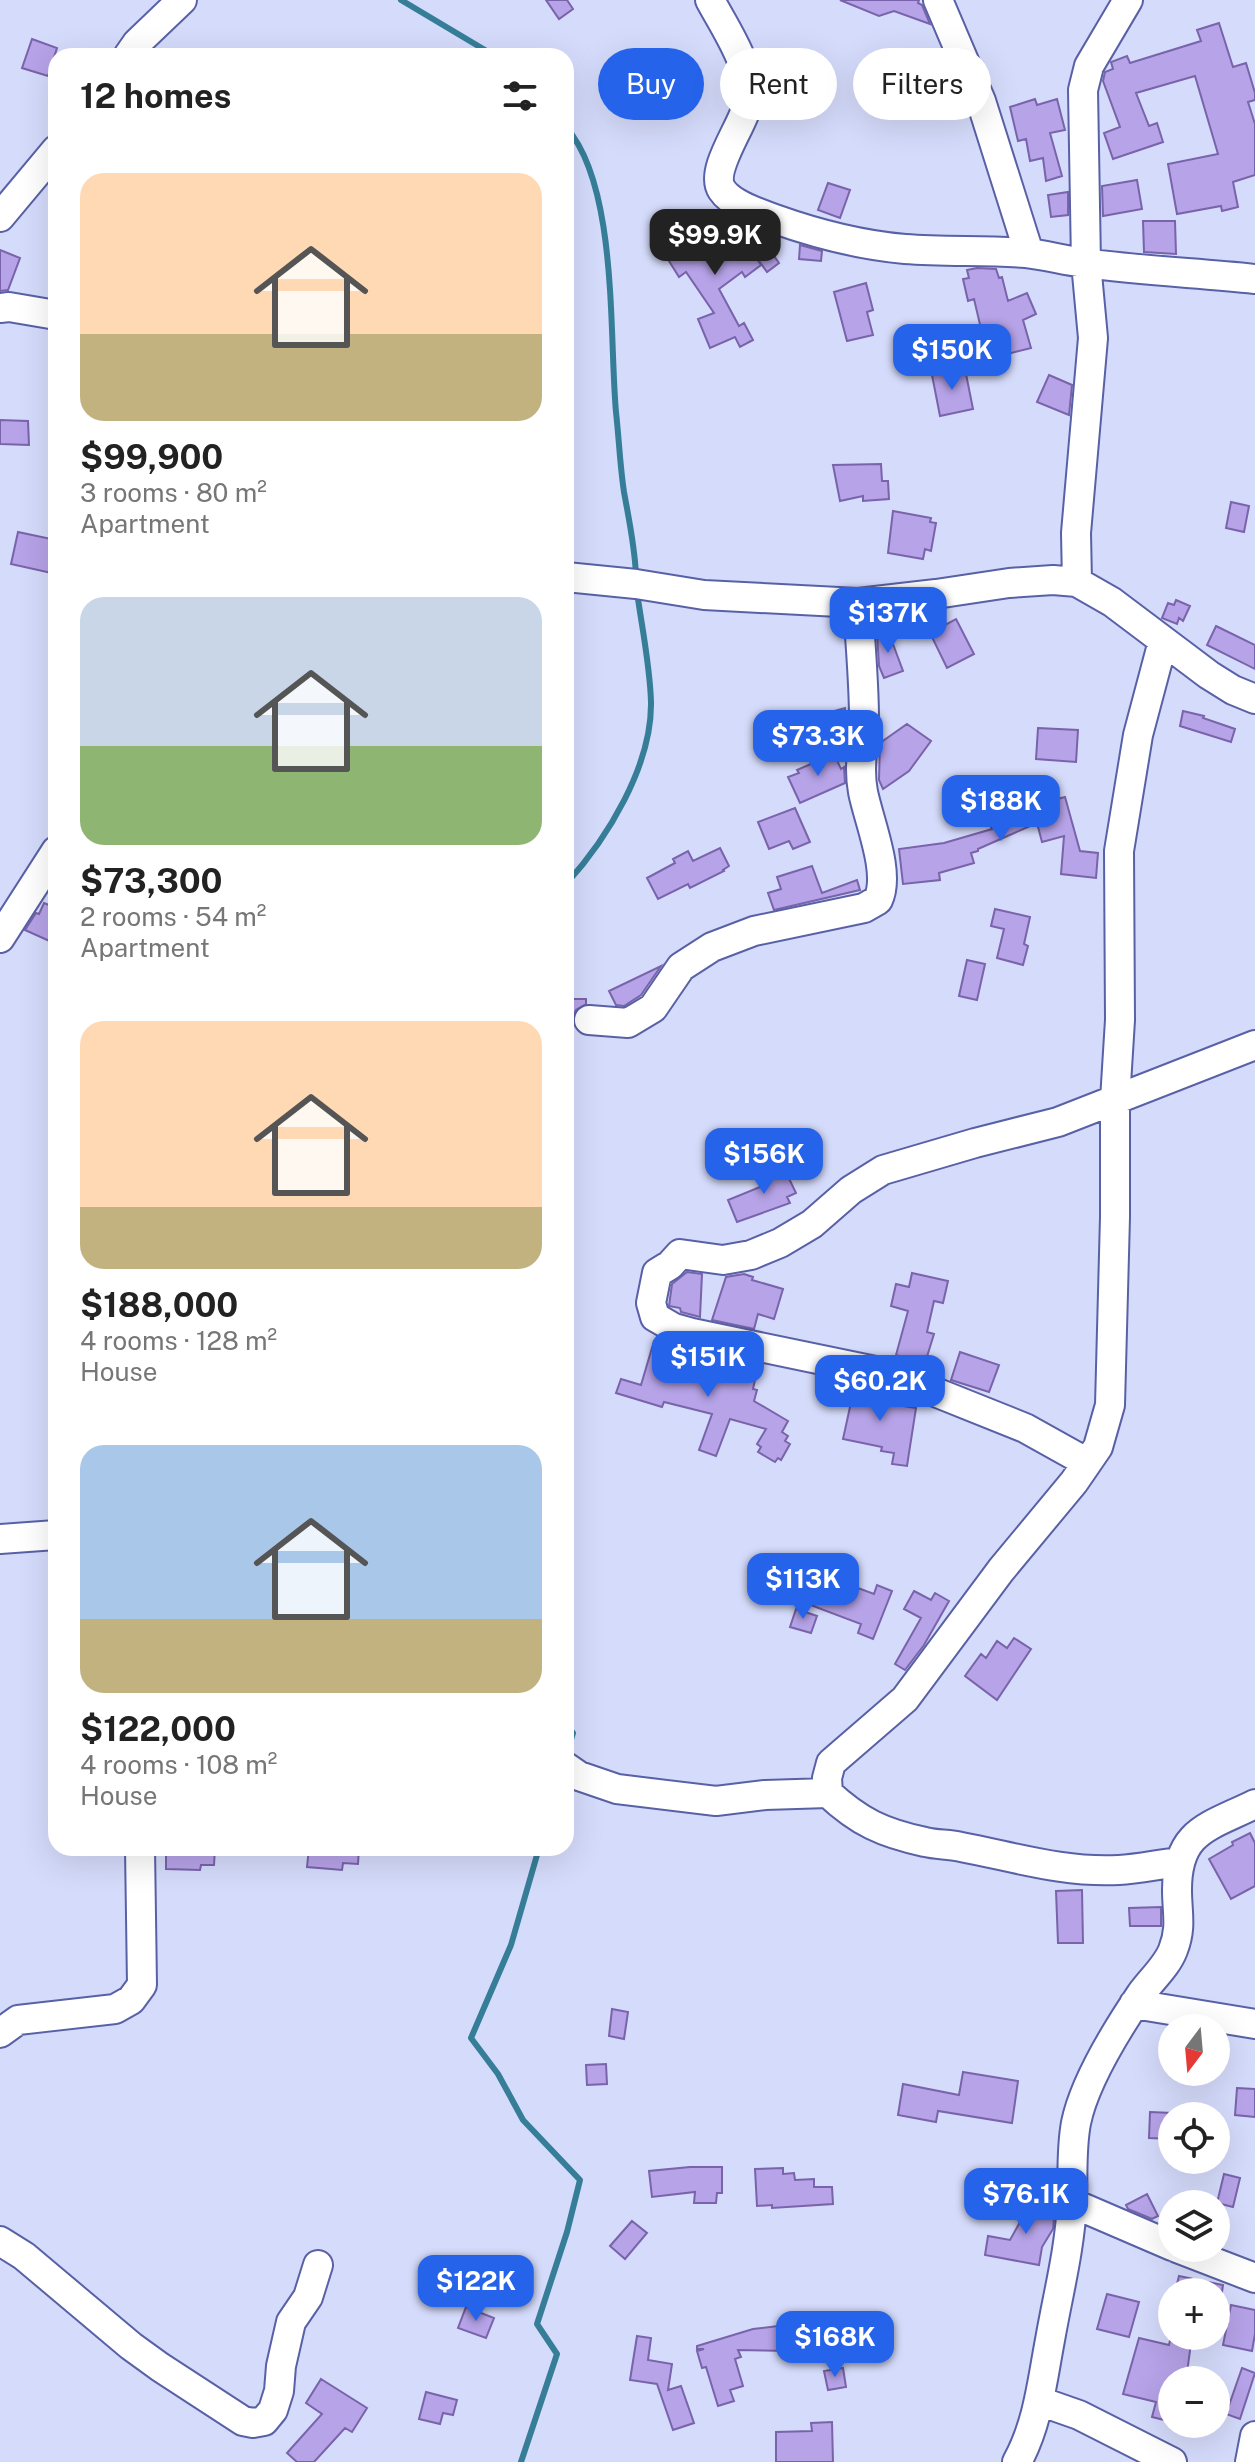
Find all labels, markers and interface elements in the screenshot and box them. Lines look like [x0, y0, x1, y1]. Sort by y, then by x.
chip: Buy [598, 48, 704, 120]
chip: Rent [720, 48, 837, 120]
chip: Filters [853, 48, 991, 120]
icon: filters [498, 74, 542, 118]
text: 12 homes [80, 76, 231, 116]
pin: $99.9K [650, 209, 780, 277]
text: $99.9K [668, 219, 762, 250]
icon: home [239, 225, 383, 369]
pin: $150K [896, 324, 1008, 392]
text: $150K [911, 334, 993, 365]
text: $99,900 [80, 437, 223, 477]
text: 3 rooms · 80 m² [80, 477, 267, 508]
text: Apartment [80, 508, 210, 539]
pin: $137K [832, 587, 944, 655]
text: $137K [848, 597, 928, 628]
icon: home [239, 649, 383, 793]
pin: $73.3K [753, 710, 883, 778]
text: $73.3K [771, 720, 865, 751]
pin: $188K [945, 775, 1057, 843]
text: $188K [960, 785, 1042, 816]
text: $73,300 [80, 861, 222, 901]
text: 2 rooms · 54 m² [80, 901, 266, 932]
text: Apartment [80, 932, 210, 963]
icon: home [239, 1073, 383, 1217]
pin: $156K [708, 1128, 820, 1196]
text: $156K [723, 1138, 805, 1169]
text: $188,000 [80, 1285, 238, 1325]
text: 4 rooms · 128 m² [80, 1325, 277, 1356]
pin: $151K [652, 1331, 764, 1399]
text: $151K [670, 1341, 746, 1372]
pin: $60.2K [815, 1355, 945, 1423]
text: House [80, 1356, 157, 1387]
text: $60.2K [833, 1365, 927, 1396]
icon: home [239, 1497, 383, 1641]
pin: $113K [747, 1553, 859, 1621]
text: $113K [765, 1563, 841, 1594]
text: $122,000 [80, 1709, 236, 1749]
text: 4 rooms · 108 m² [80, 1749, 277, 1780]
text: House [80, 1780, 157, 1811]
north arrow [1158, 2014, 1230, 2086]
map controls [1158, 2014, 1230, 2438]
button: locate [1158, 2102, 1230, 2174]
pin: $76.1K [961, 2168, 1091, 2236]
text: $76.1K [982, 2178, 1070, 2209]
button: layers [1158, 2190, 1230, 2262]
pin: $122K [420, 2255, 532, 2323]
text: $122K [436, 2265, 516, 2296]
button: + [1158, 2278, 1230, 2350]
pin: $168K [779, 2311, 891, 2379]
text: $168K [794, 2321, 876, 2352]
button: − [1158, 2366, 1230, 2438]

